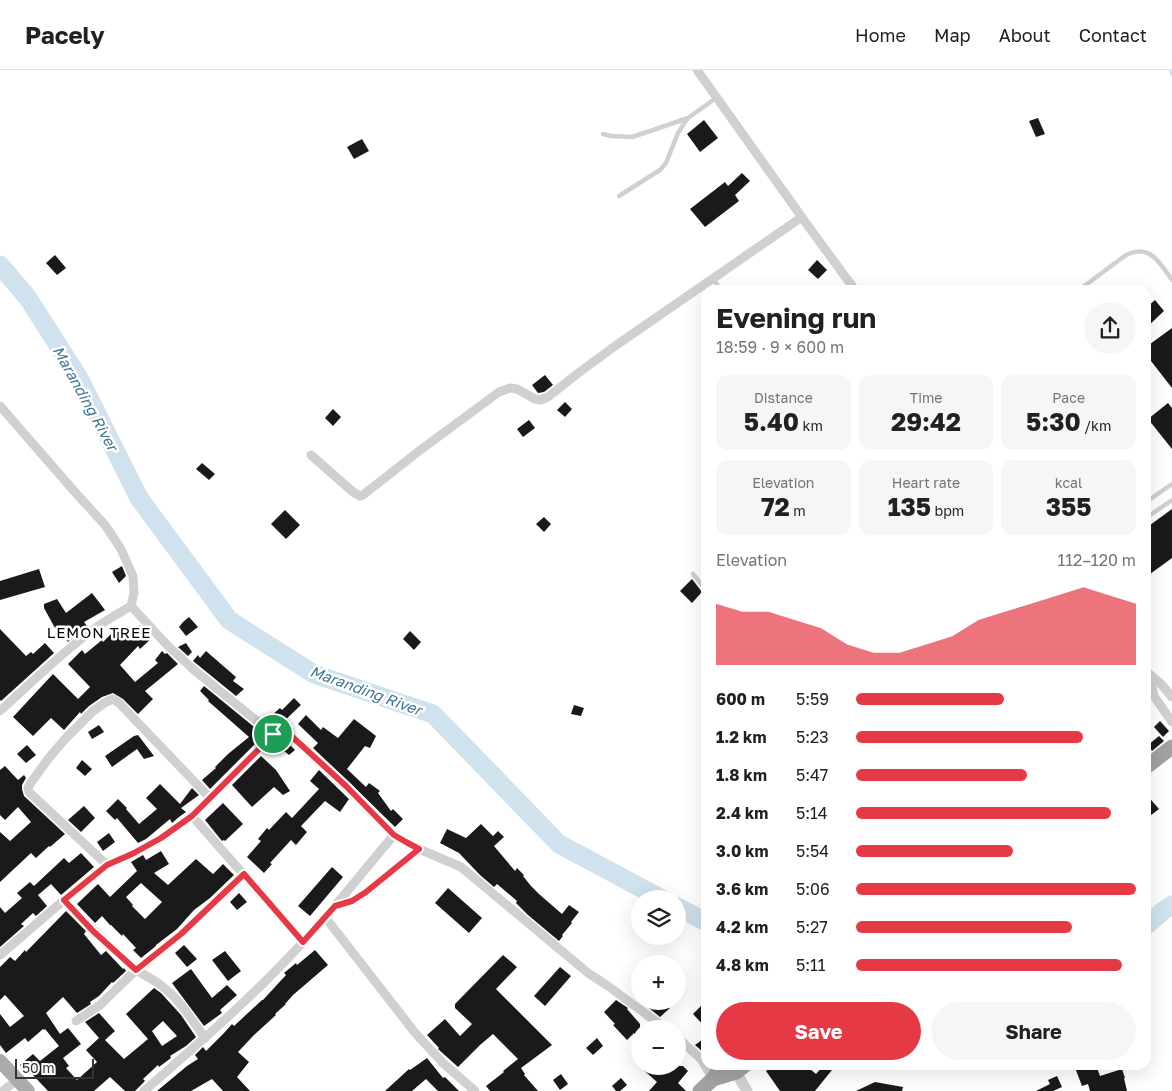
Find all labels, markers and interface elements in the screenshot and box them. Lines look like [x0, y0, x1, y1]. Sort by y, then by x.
text: Pacely [25, 20, 105, 49]
text: Home [855, 24, 906, 46]
text: Map [934, 24, 971, 46]
text: About [999, 24, 1051, 46]
text: Contact [1079, 24, 1147, 46]
text: Evening run [716, 301, 876, 334]
button: share [1084, 302, 1136, 354]
text: 18:59 · 9 × 600 m [716, 337, 844, 357]
water label: Maranding River [49, 342, 123, 456]
text: Distance [754, 389, 813, 406]
text: Time [910, 389, 942, 406]
text: Pace [1052, 389, 1085, 406]
text: 5.40 [744, 406, 799, 437]
text: 29:42 [891, 406, 961, 437]
text: 5:30 [1026, 406, 1081, 437]
text: km [799, 417, 823, 434]
text: /km [1081, 417, 1111, 434]
text: Elevation [752, 474, 814, 491]
text: Heart rate [892, 474, 960, 491]
text: kcal [1055, 474, 1082, 491]
text: 72 [761, 491, 790, 522]
text: 135 [888, 491, 931, 522]
text: 355 [1046, 491, 1092, 522]
text: m [790, 502, 806, 519]
text: bpm [931, 502, 964, 519]
text: Elevation [716, 550, 787, 570]
text: 112–120 m [1058, 550, 1136, 570]
district label: LEMON TREE [47, 623, 151, 641]
water label: Maranding River [308, 662, 426, 720]
text: 600 m [716, 689, 765, 709]
text: 5:59 [796, 689, 829, 709]
pin [252, 713, 294, 755]
icon: arrive [259, 720, 287, 748]
text: 1.2 km [716, 727, 766, 747]
text: 5:23 [796, 727, 829, 747]
text: 1.8 km [716, 765, 767, 785]
text: 5:47 [796, 765, 828, 785]
text: 2.4 km [716, 803, 768, 823]
text: 5:14 [796, 803, 828, 823]
text: 3.0 km [716, 841, 769, 861]
text: 5:54 [796, 841, 829, 861]
text: 3.6 km [716, 879, 768, 899]
text: 5:06 [796, 879, 830, 899]
map controls [631, 890, 686, 1075]
button: layers [631, 890, 686, 945]
text: 4.2 km [716, 917, 768, 937]
text: 5:27 [796, 917, 828, 937]
button: + [631, 955, 686, 1010]
text: 4.8 km [716, 955, 769, 975]
text: 5:11 [796, 955, 826, 975]
button: Save [716, 1002, 921, 1060]
button: Share [931, 1002, 1136, 1060]
button: − [631, 1020, 686, 1075]
scale bar [15, 1056, 94, 1079]
text: 50 m [22, 1059, 55, 1076]

